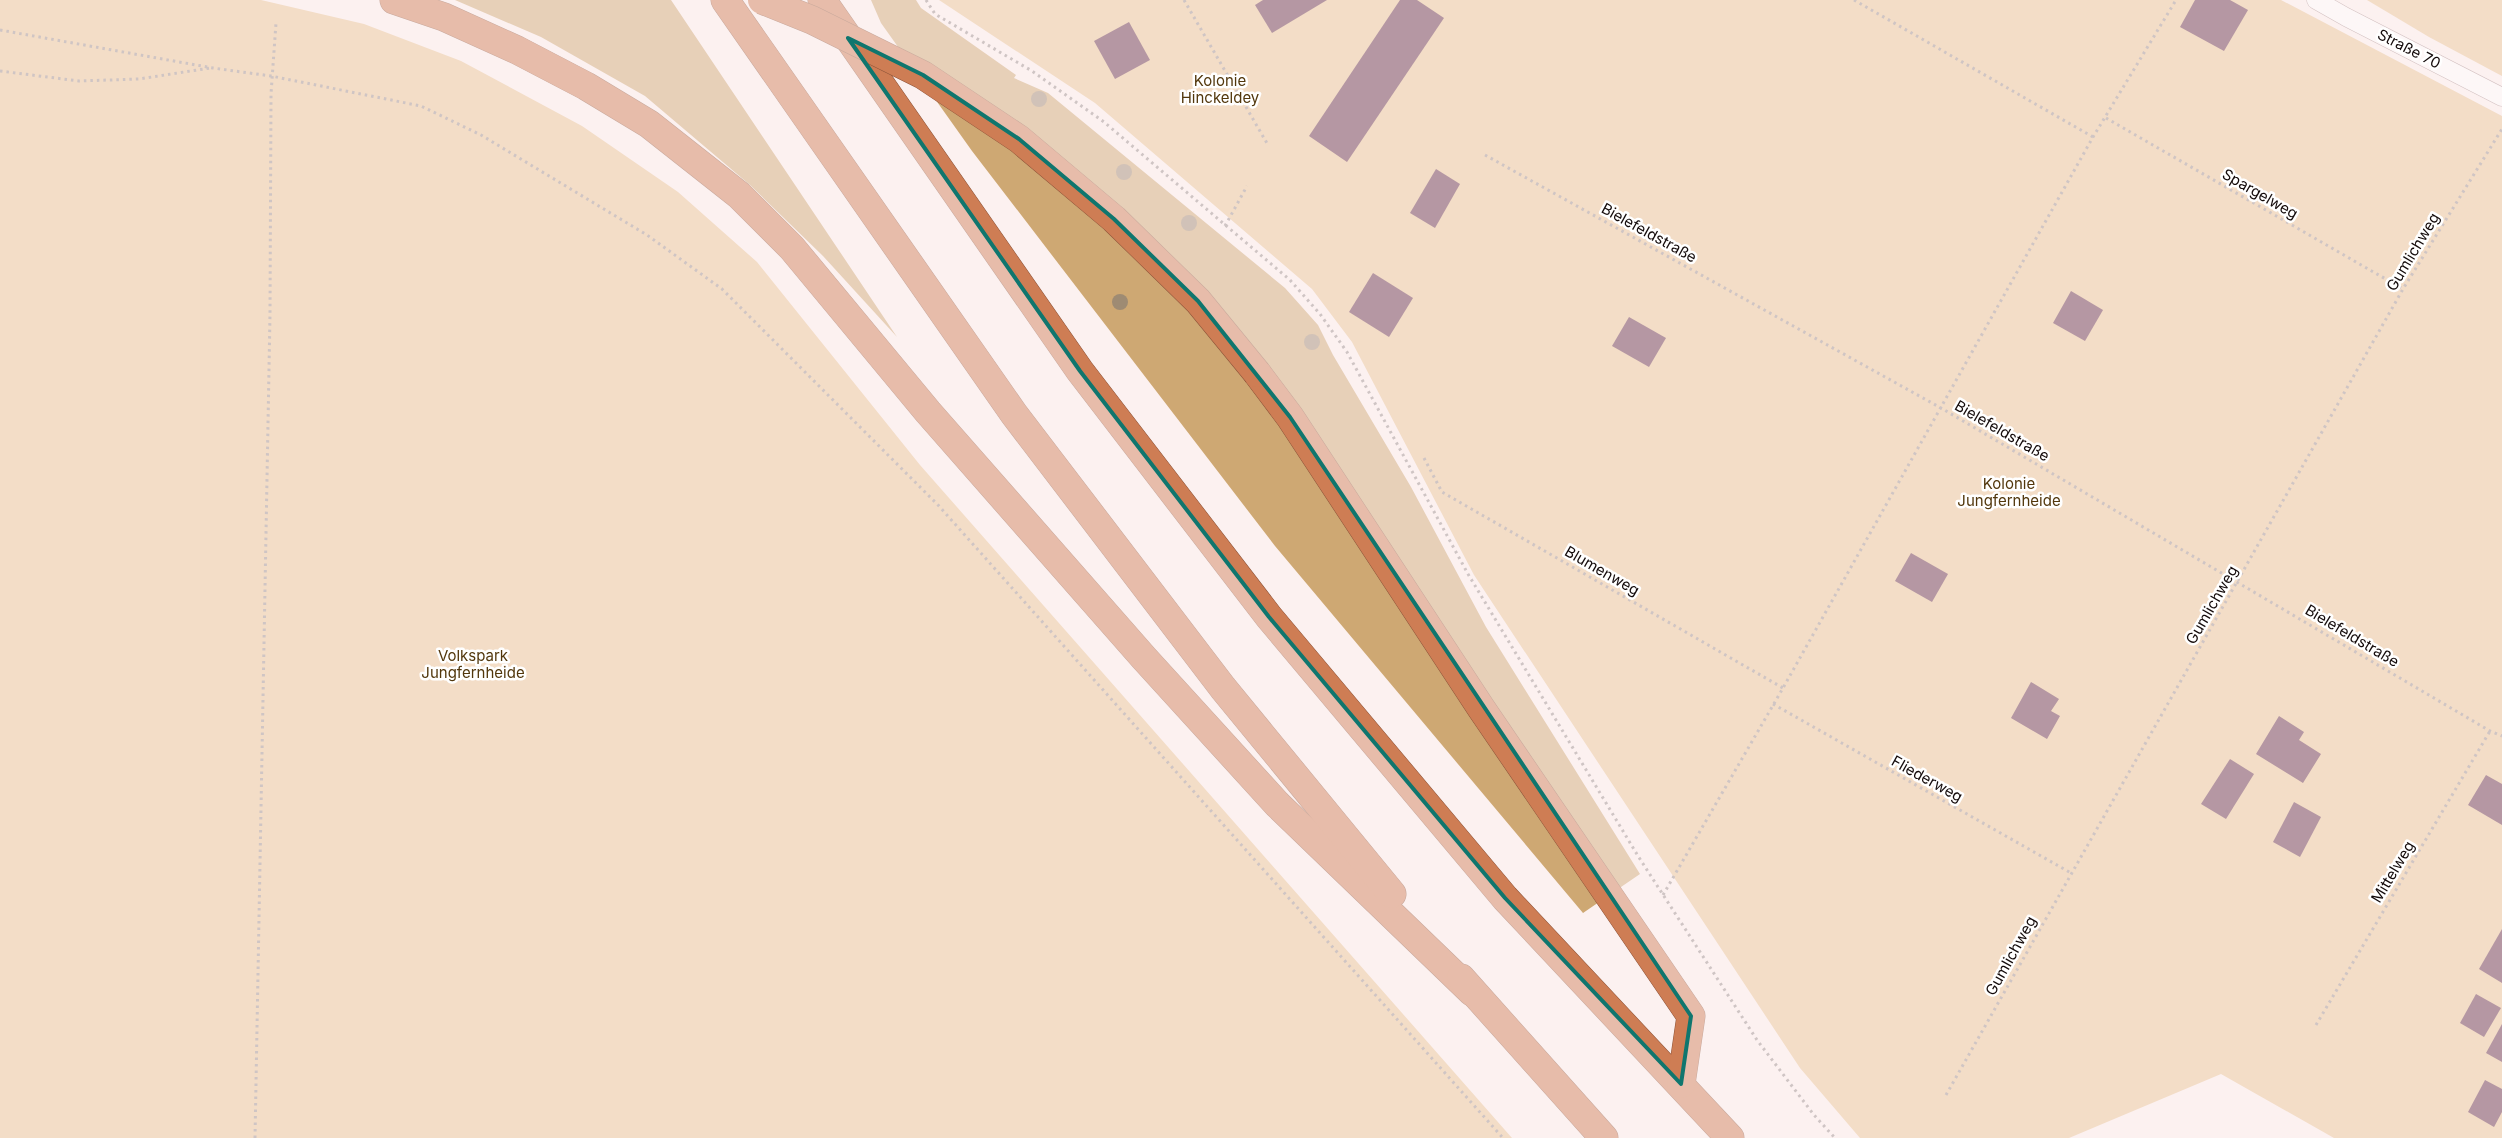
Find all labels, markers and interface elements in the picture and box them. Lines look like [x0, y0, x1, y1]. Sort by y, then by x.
street label: Straße 70 [2374, 25, 2444, 73]
park label: Kolonie Hinckeldey [1181, 71, 1260, 107]
street label: Spargelweg [2219, 164, 2302, 223]
street label: Bielefeldstraße [1598, 199, 1700, 267]
street label: Gumlichweg [2382, 209, 2443, 294]
street label: Bielefeldstraße [1952, 396, 2053, 465]
park label: Kolonie Jungfernheide [1957, 474, 2061, 510]
street label: Blumenweg [1562, 542, 1643, 600]
street label: Gumlichweg [2181, 562, 2242, 648]
street label: Bielefeldstraße [2302, 600, 2403, 671]
park label: Volkspark Jungfernheide [421, 646, 525, 682]
street label: Fliederweg [1888, 751, 1966, 806]
street label: Mittelweg [2367, 837, 2418, 906]
street label: Gumlichweg [1981, 913, 2040, 999]

